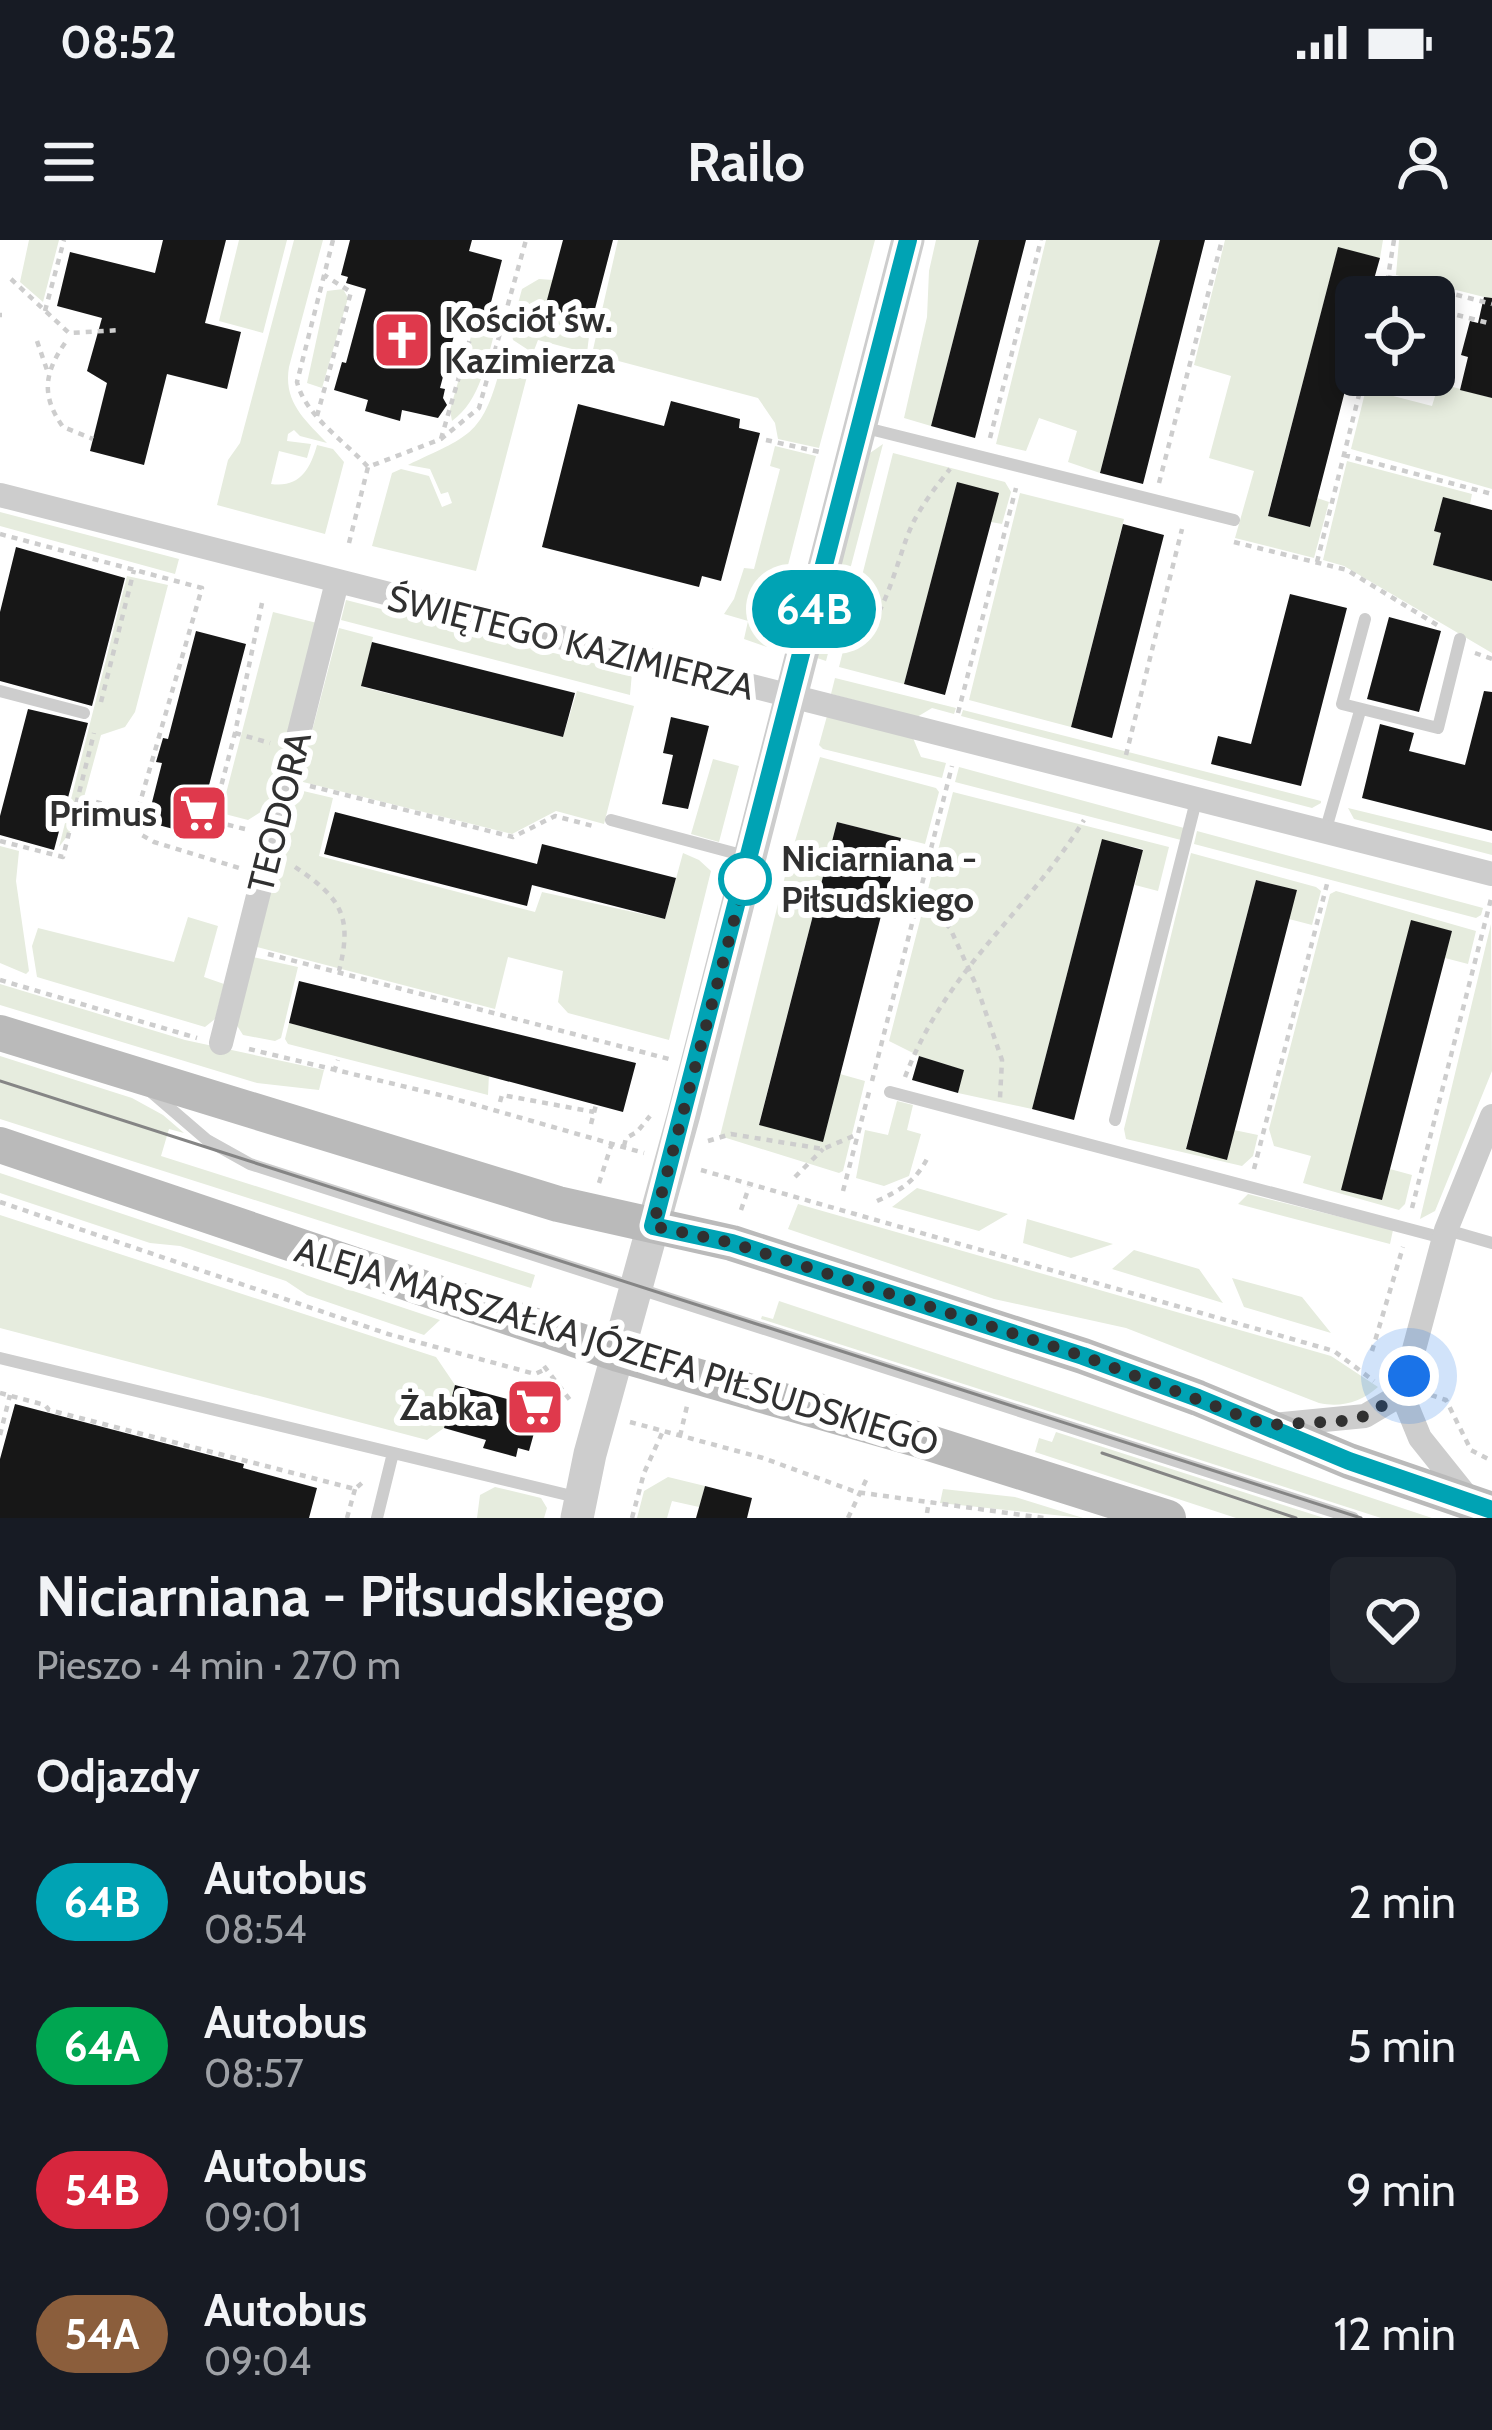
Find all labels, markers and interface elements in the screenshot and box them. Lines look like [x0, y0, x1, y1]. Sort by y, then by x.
text: 08:52 [60, 15, 177, 69]
icon: menu [36, 129, 102, 195]
text: Railo [687, 129, 805, 195]
icon: person [1390, 129, 1456, 195]
map controls [1335, 276, 1455, 396]
button: locate [1335, 276, 1455, 396]
place label: Kościół św. Kazimierza [444, 297, 615, 382]
church icon: Kościół św. Kazimierza [371, 309, 433, 371]
line badge: 64B [745, 570, 883, 648]
street label: ŚWIĘTEGO KAZIMIERZA [383, 575, 759, 709]
text: 64B [776, 583, 852, 635]
street label: TEODORA [238, 727, 320, 897]
supermarket icon: Primus [168, 782, 230, 844]
place label: Primus [49, 791, 157, 835]
place label: Niciarniana - Piłsudskiego [781, 836, 977, 921]
marker: Niciarniana - Piłsudskiego [720, 854, 770, 904]
street label: ALEJA MARSZAŁKA JÓZEFA PIŁSUDSKIEGO [290, 1227, 944, 1465]
your location [1379, 1346, 1439, 1406]
supermarket icon: Żabka [504, 1376, 566, 1438]
place label: Żabka [400, 1385, 493, 1429]
button: heart [1330, 1557, 1456, 1683]
text: Niciarniana - Piłsudskiego [36, 1561, 665, 1630]
text: Pieszo · 4 min · 270 m [36, 1641, 401, 1689]
text: Odjazdy [36, 1749, 200, 1803]
text: Autobus [204, 1851, 367, 1905]
text: 2 min [1348, 1875, 1456, 1929]
text: 64B [64, 1876, 140, 1928]
text: 08:54 [204, 1905, 307, 1953]
text: Autobus [204, 1995, 367, 2049]
text: 5 min [1347, 2019, 1456, 2073]
text: 64A [64, 2020, 140, 2072]
text: 08:57 [204, 2049, 304, 2097]
text: Autobus [204, 2139, 367, 2193]
text: 9 min [1346, 2163, 1456, 2217]
text: 54B [65, 2164, 139, 2216]
text: 09:01 [204, 2193, 301, 2241]
text: Autobus [204, 2283, 367, 2337]
text: 12 min [1333, 2307, 1456, 2361]
text: 54A [65, 2308, 139, 2360]
text: 09:04 [204, 2337, 311, 2385]

